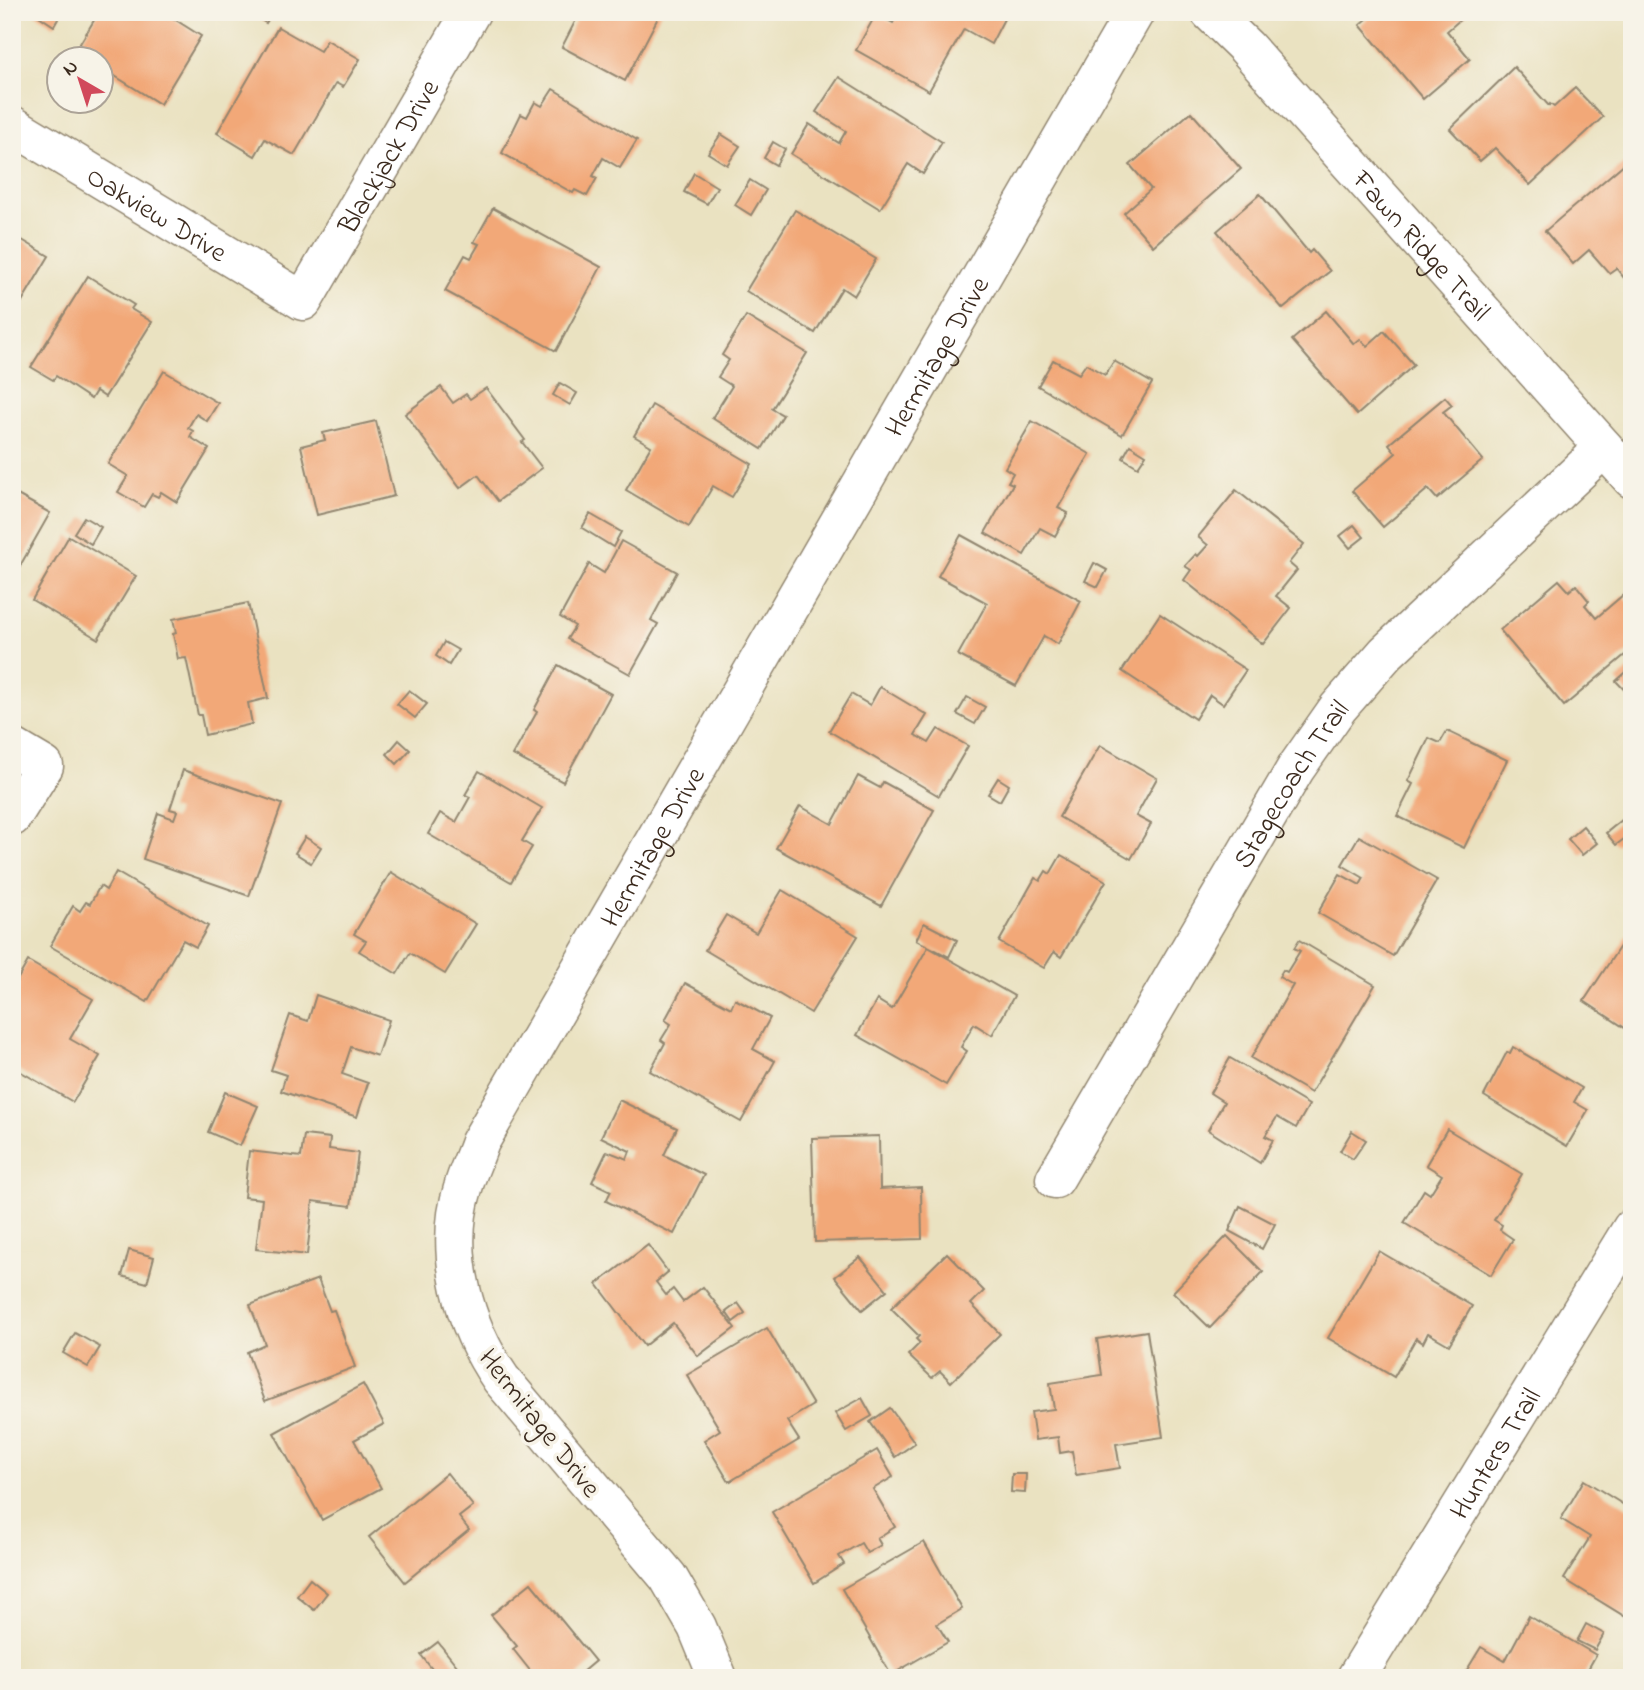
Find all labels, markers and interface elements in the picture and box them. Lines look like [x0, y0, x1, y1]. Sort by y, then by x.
north arrow [46, 46, 116, 116]
text: N [57, 54, 84, 83]
street label: Blackjack Drive [329, 72, 452, 243]
street label: Oakview Drive [77, 158, 234, 275]
street label: Fawn Ridge Trail [1340, 161, 1499, 331]
street label: Hermitage Drive [876, 269, 1002, 445]
street label: Stagecoach Trail [1224, 692, 1360, 877]
street label: Hermitage Drive [592, 760, 717, 936]
street label: Hermitage Drive [467, 1341, 610, 1508]
street label: Hunters Trail [1441, 1381, 1553, 1528]

